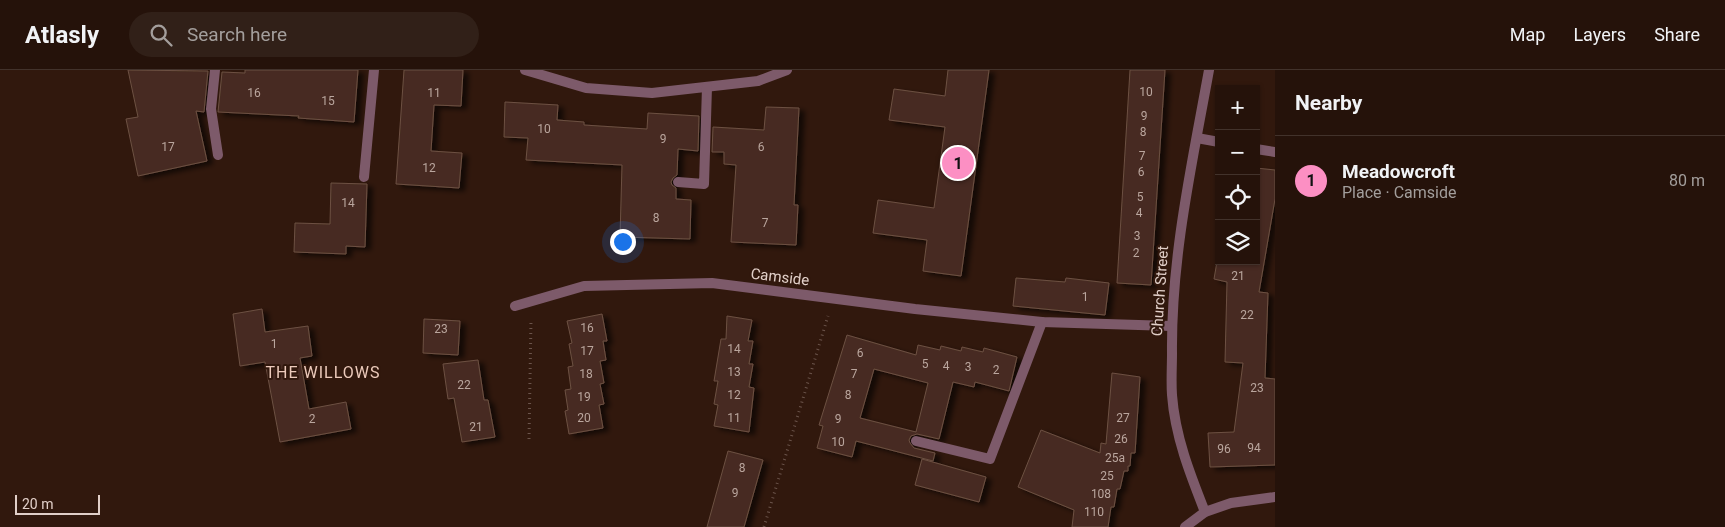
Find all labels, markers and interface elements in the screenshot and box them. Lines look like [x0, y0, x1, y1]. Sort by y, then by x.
search box [129, 12, 479, 57]
text: Atlasly [25, 21, 99, 49]
icon: search [147, 21, 175, 49]
text: Search here [187, 23, 287, 46]
text: Map [1510, 24, 1545, 45]
text: Layers [1573, 24, 1626, 45]
text: Share [1654, 24, 1700, 45]
house number: 10 [1139, 85, 1153, 99]
map controls [1215, 85, 1260, 265]
button: + [1215, 85, 1260, 130]
house number: 16 [247, 86, 261, 100]
house number: 11 [427, 86, 441, 100]
text: Nearby [1295, 91, 1362, 115]
house number: 15 [321, 94, 335, 108]
house number: 9 [1141, 109, 1147, 123]
house number: 10 [537, 122, 551, 136]
house number: 8 [1140, 125, 1147, 139]
button: − [1215, 130, 1260, 175]
house number: 9 [660, 132, 666, 146]
house number: 17 [161, 140, 175, 154]
house number: 6 [758, 140, 765, 154]
pin: 1 [942, 144, 974, 182]
house number: 7 [1139, 149, 1146, 163]
text: Meadowcroft [1342, 160, 1455, 183]
house number: 12 [422, 161, 436, 175]
house number: 6 [1138, 165, 1145, 179]
text: 1 [1306, 171, 1316, 190]
text: 80 m [1669, 171, 1705, 190]
button: locate [1215, 175, 1260, 220]
text: Place · Camside [1342, 183, 1456, 202]
house number: 5 [1137, 190, 1144, 204]
house number: 14 [341, 196, 355, 210]
house number: 4 [1136, 206, 1143, 220]
house number: 8 [653, 211, 660, 225]
house number: 7 [762, 216, 769, 230]
button: layers [1215, 220, 1260, 265]
your location [610, 229, 636, 255]
house number: 3 [1134, 229, 1140, 243]
street label: Church Street [1148, 245, 1172, 337]
house number: 2 [1133, 246, 1140, 260]
street label: Camside [750, 264, 810, 290]
house number: 21 [1231, 269, 1245, 283]
house number: 1 [1082, 290, 1088, 304]
house number: 22 [1240, 308, 1254, 322]
house number: 16 [580, 321, 594, 335]
house number: 23 [434, 322, 448, 336]
house number: 1 [271, 337, 277, 351]
house number: 14 [727, 342, 741, 356]
house number: 17 [580, 344, 594, 358]
house number: 6 [857, 346, 864, 360]
house number: 5 [922, 357, 929, 371]
house number: 4 [943, 359, 950, 373]
house number: 3 [965, 360, 971, 374]
district label: THE WILLOWS [266, 363, 381, 382]
house number: 2 [993, 363, 1000, 377]
house number: 13 [727, 365, 741, 379]
house number: 18 [579, 367, 593, 381]
house number: 7 [851, 367, 858, 381]
house number: 22 [457, 378, 471, 392]
house number: 23 [1250, 381, 1264, 395]
house number: 12 [727, 388, 741, 402]
house number: 8 [845, 388, 852, 402]
house number: 19 [577, 390, 591, 404]
house number: 20 [577, 411, 591, 425]
house number: 11 [727, 411, 741, 425]
house number: 27 [1116, 411, 1130, 425]
house number: 2 [309, 412, 316, 426]
house number: 9 [835, 412, 841, 426]
house number: 21 [469, 420, 483, 434]
house number: 26 [1114, 432, 1128, 446]
house number: 10 [831, 435, 845, 449]
house number: 94 [1247, 441, 1261, 455]
house number: 96 [1217, 442, 1231, 456]
house number: 25a [1105, 451, 1125, 465]
house number: 8 [739, 461, 746, 475]
house number: 25 [1100, 469, 1114, 483]
house number: 9 [732, 486, 738, 500]
house number: 108 [1091, 487, 1111, 501]
scale bar [15, 492, 100, 515]
text: 20 m [22, 496, 54, 512]
house number: 110 [1084, 505, 1104, 519]

